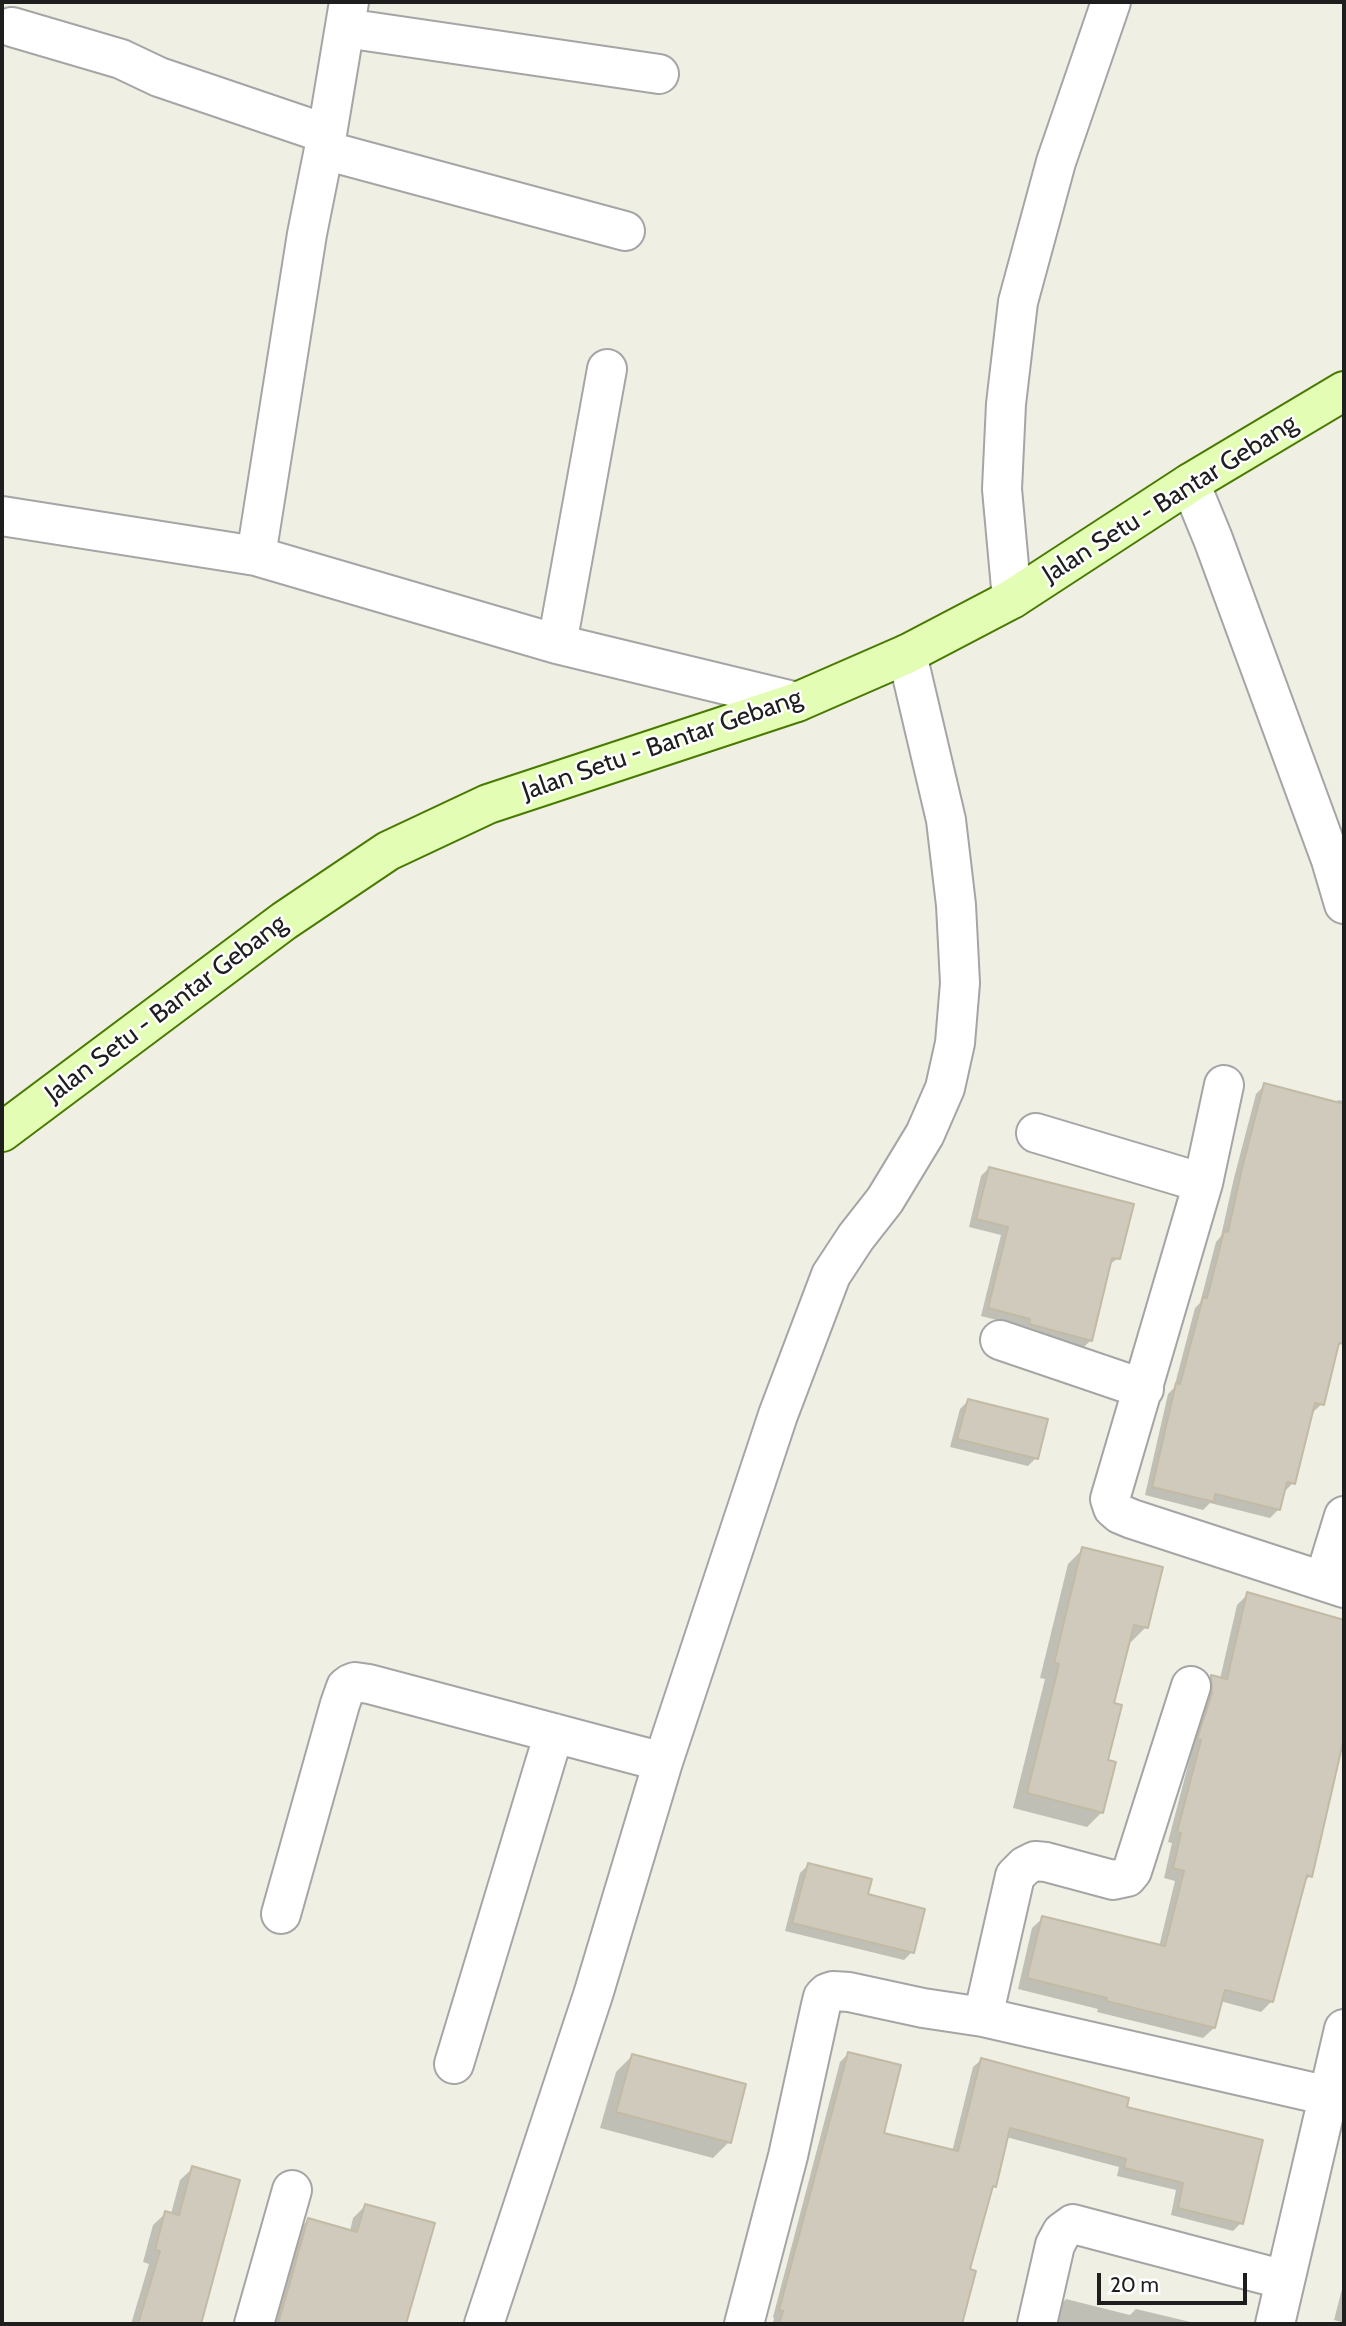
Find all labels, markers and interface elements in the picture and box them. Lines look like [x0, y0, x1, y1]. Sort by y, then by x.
street label: Jalan Setu - Bantar Gebang [1037, 408, 1303, 590]
street label: Jalan Setu - Bantar Gebang [518, 682, 806, 808]
street label: Jalan Setu - Bantar Gebang [39, 908, 293, 1110]
scale bar [1101, 2260, 1252, 2304]
text: 20 m [1110, 2272, 1159, 2297]

